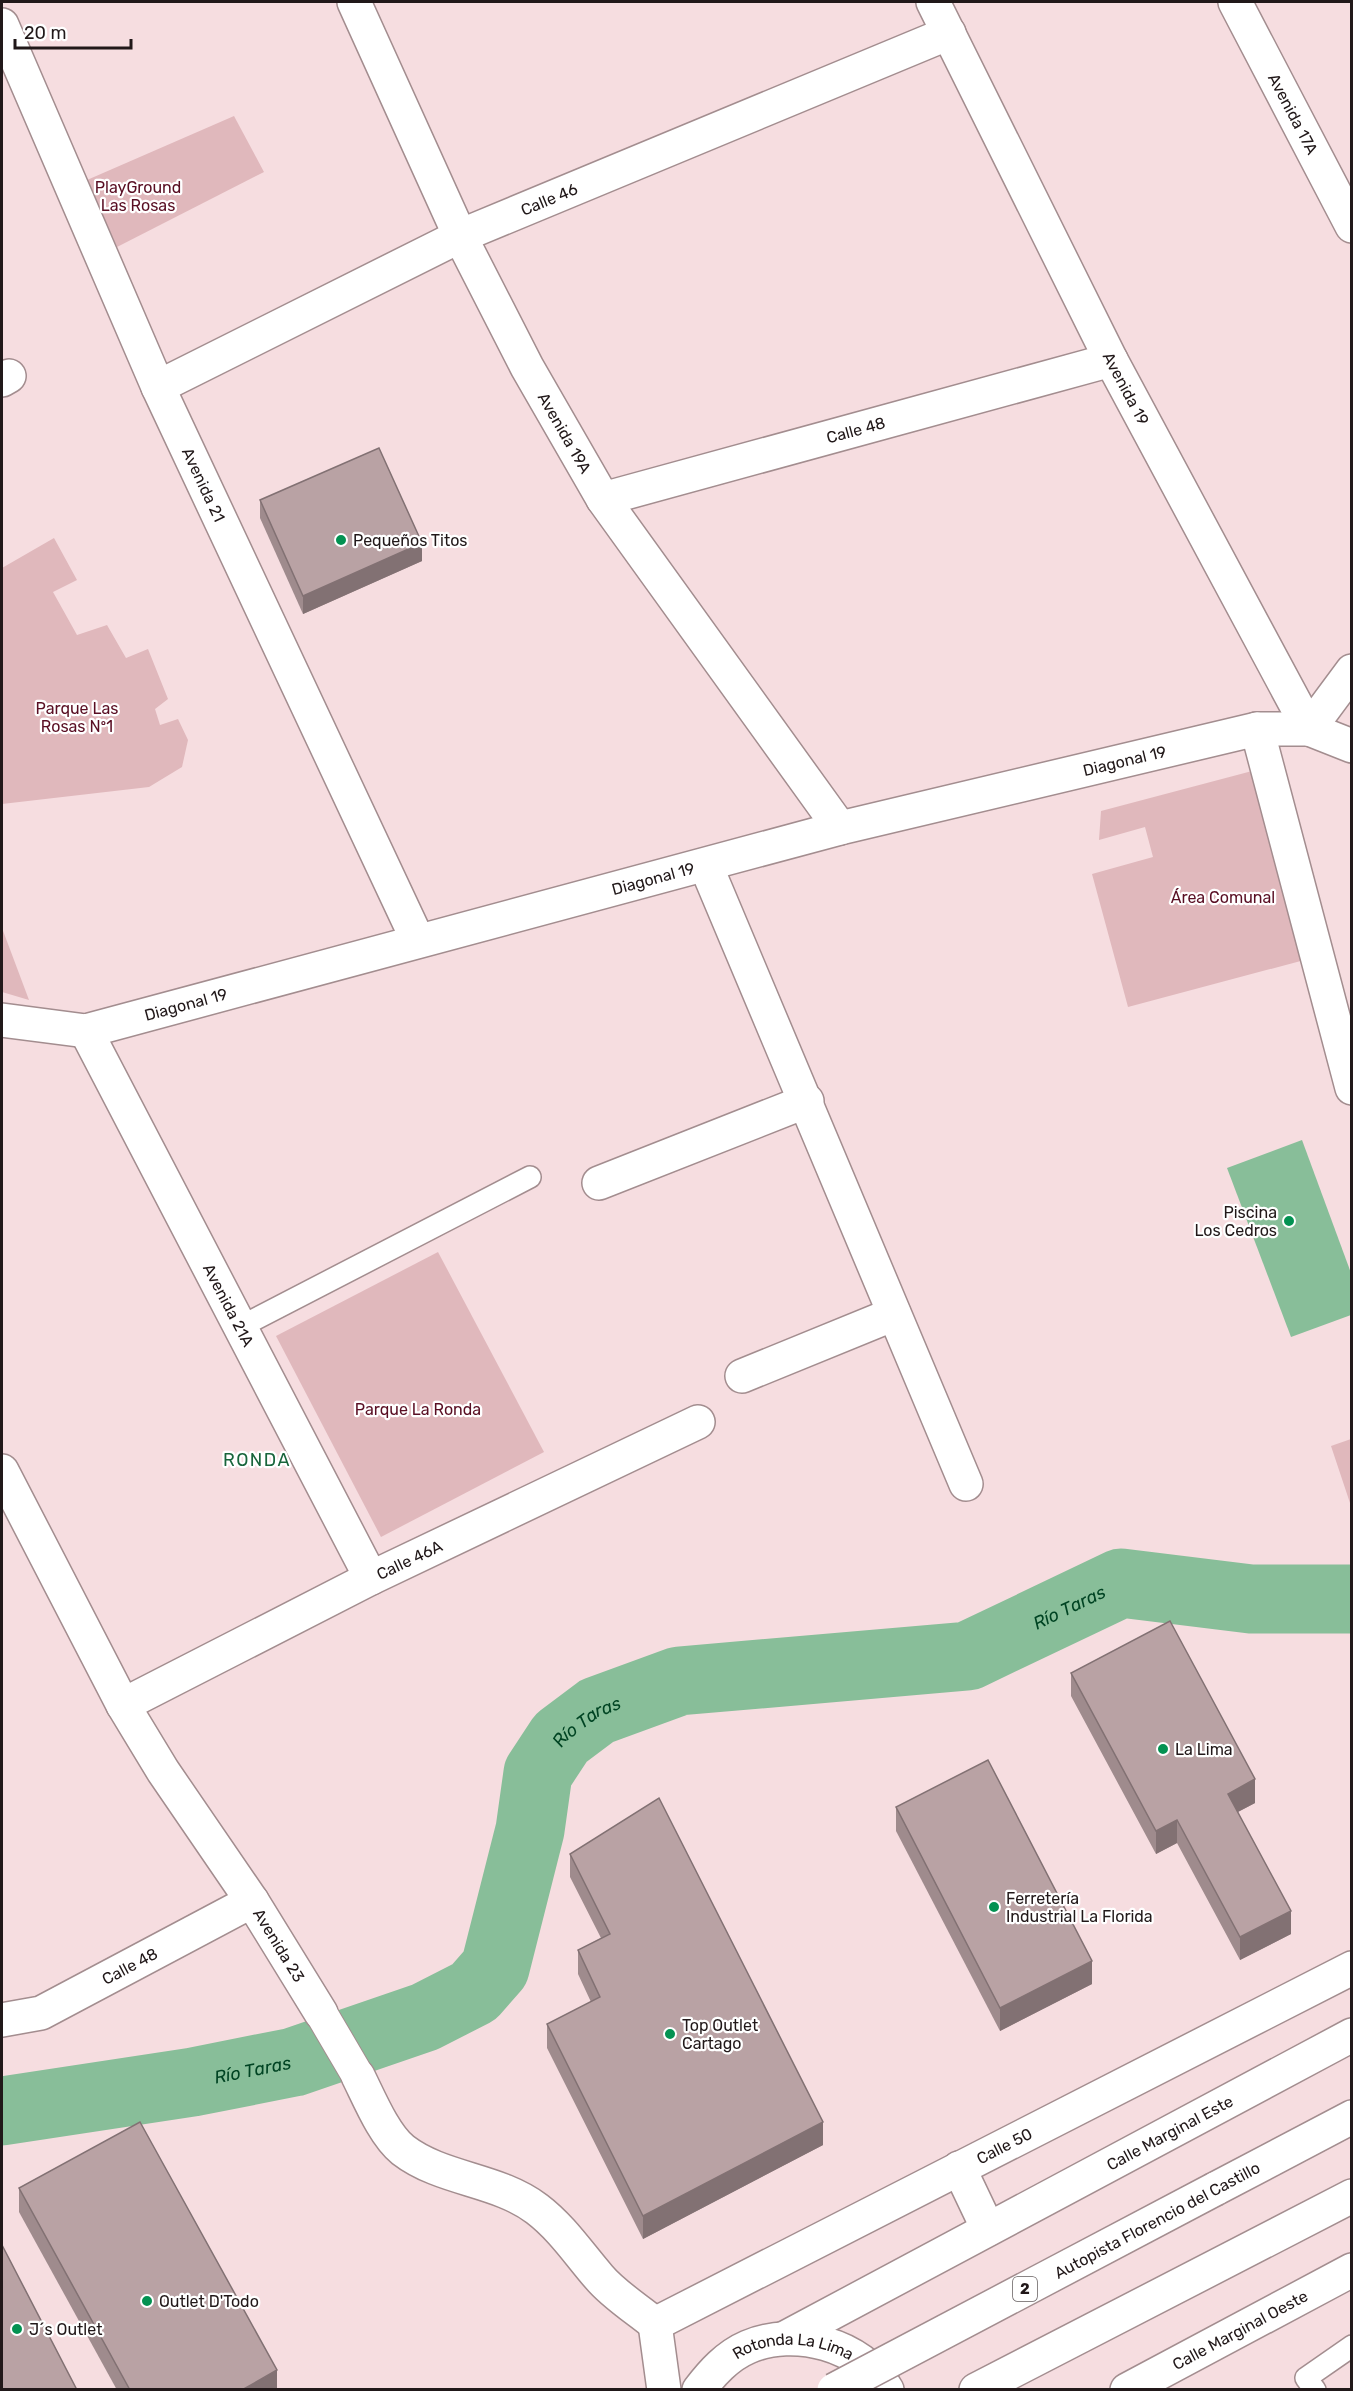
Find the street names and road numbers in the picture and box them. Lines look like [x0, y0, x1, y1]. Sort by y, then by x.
street label: Avenida 17A [1264, 70, 1322, 158]
street label: Calle 46 [518, 179, 581, 220]
street label: Avenida 19 [1099, 349, 1153, 428]
street label: Avenida 19A [534, 389, 595, 477]
street label: Calle 48 [824, 413, 887, 447]
street label: Avenida 21 [178, 445, 229, 525]
street label: Diagonal 19 [1081, 742, 1168, 780]
street label: Diagonal 19 [610, 859, 697, 899]
street label: Diagonal 19 [142, 984, 229, 1025]
street label: Avenida 21A [199, 1261, 258, 1350]
street label: Calle 46A [374, 1536, 446, 1584]
street label: Avenida 23 [249, 1905, 309, 1986]
street label: Calle 48 [99, 1944, 161, 1989]
street label: Calle Marginal Este [1103, 2091, 1236, 2174]
street label: Calle 50 [973, 2124, 1035, 2168]
street label: Autopista Florencio del Castillo [1051, 2158, 1263, 2283]
road number: 2 [1013, 2277, 1037, 2301]
street label: Calle Marginal Oeste [1169, 2286, 1311, 2374]
street label: Rotonda La Lima [731, 2350, 855, 2370]

